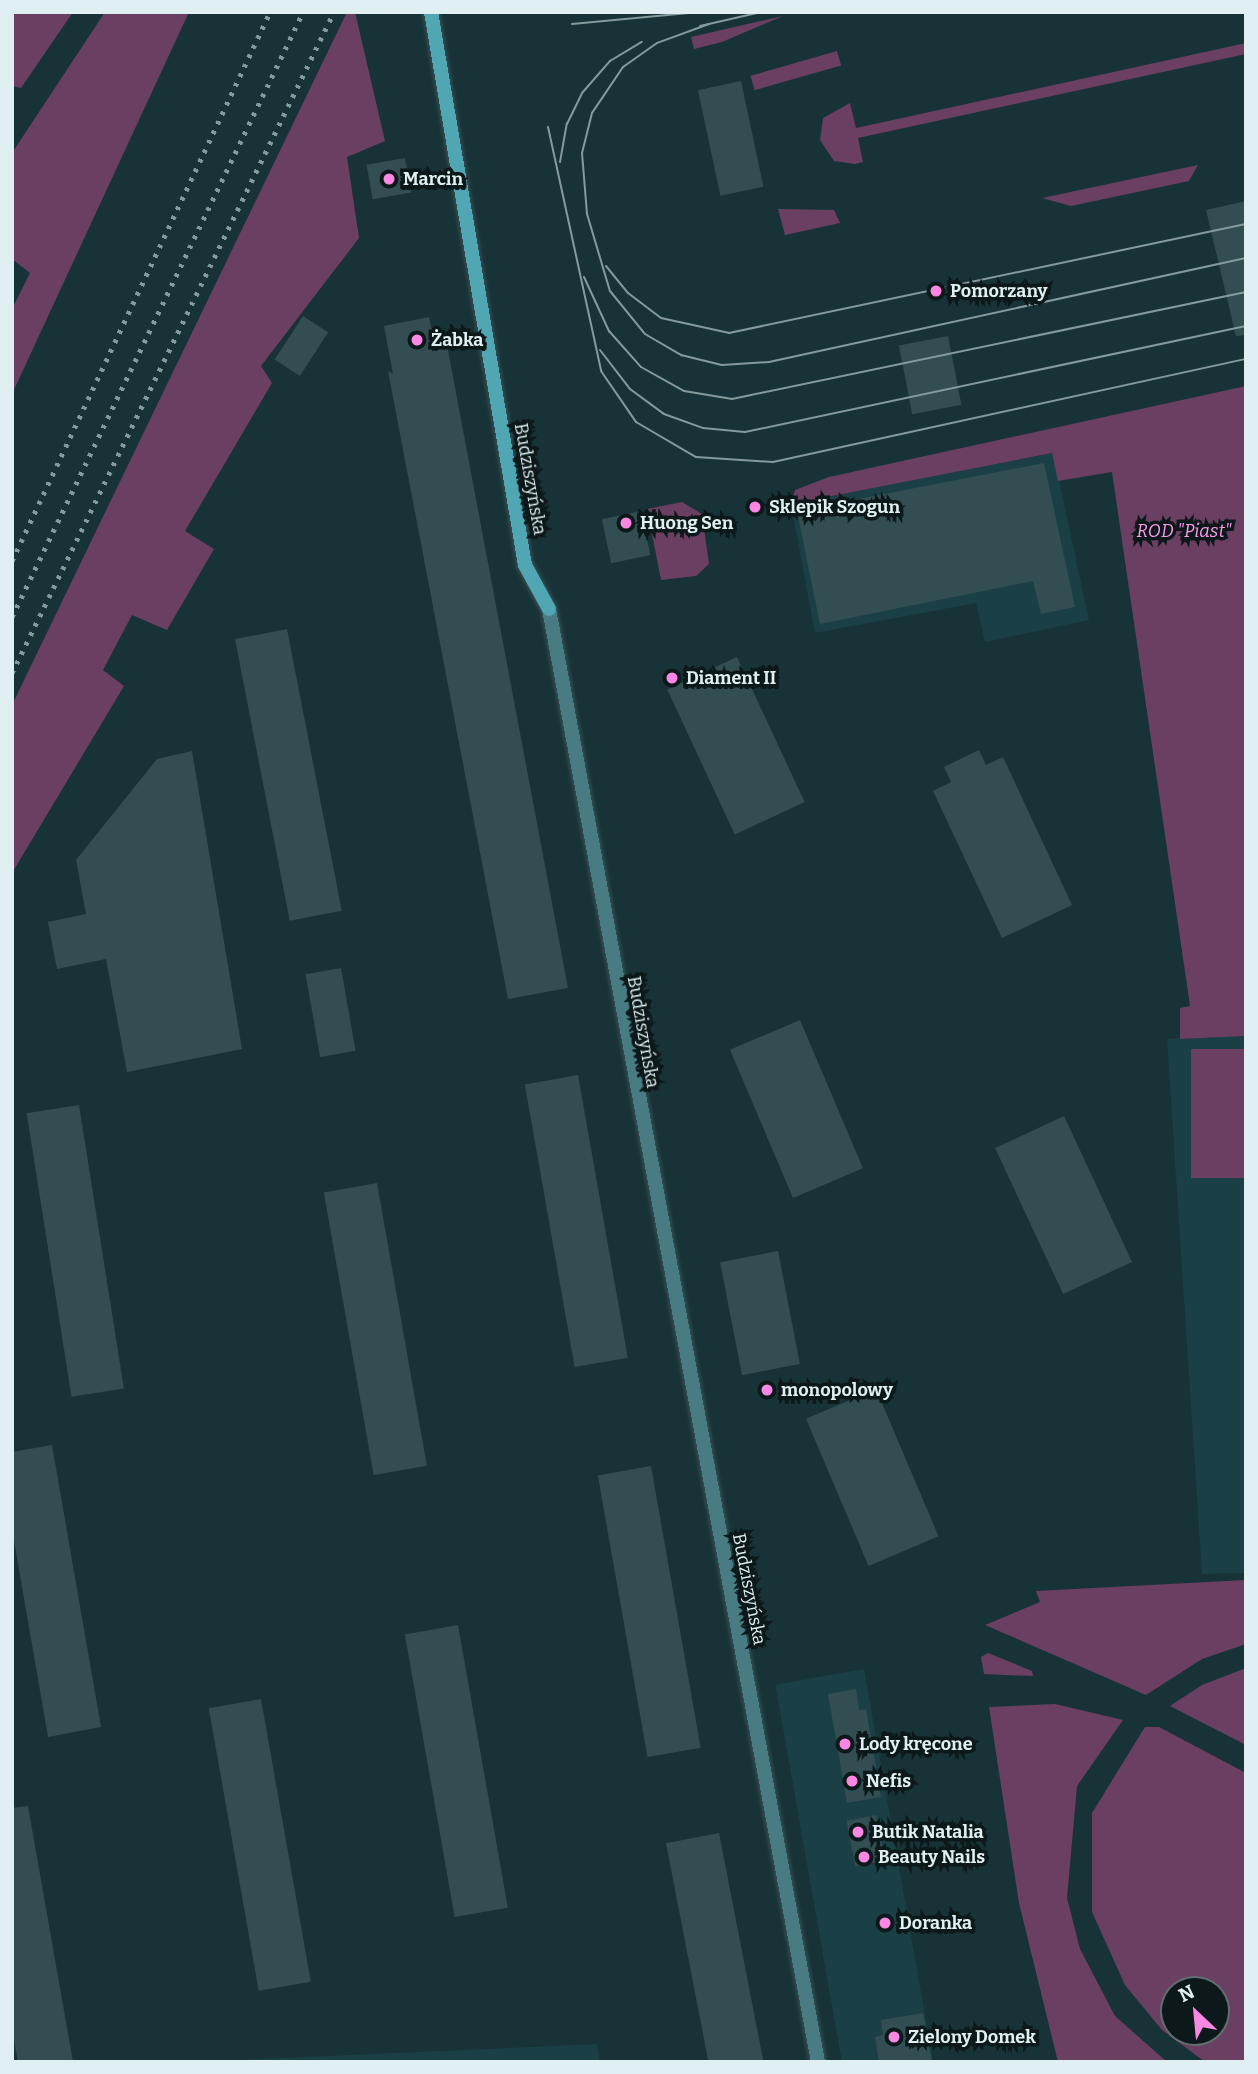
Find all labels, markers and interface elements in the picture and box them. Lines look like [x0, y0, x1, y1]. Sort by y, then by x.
place label: Marcin [403, 168, 463, 190]
marker: Marcin [381, 171, 397, 187]
place label: Pomorzany [950, 280, 1047, 302]
marker: Pomorzany [928, 283, 944, 299]
place label: Żabka [431, 329, 483, 351]
marker: Żabka [409, 332, 425, 348]
street label: Budziszyńska [510, 421, 550, 537]
place label: Sklepik Szogun [769, 496, 900, 518]
marker: Sklepik Szogun [747, 499, 763, 515]
place label: Huong Sen [640, 512, 733, 534]
marker: Huong Sen [618, 515, 634, 531]
park label: ROD "Piast" [1137, 520, 1231, 542]
place label: Diament II [686, 667, 776, 689]
marker: Diament II [664, 670, 680, 686]
street label: Budziszyńska [623, 974, 663, 1090]
place label: monopolowy [781, 1379, 893, 1401]
marker: monopolowy [759, 1382, 775, 1398]
street label: Budziszyńska [728, 1531, 770, 1647]
place label: Lody kręcone [859, 1733, 973, 1755]
marker: Lody kręcone [837, 1736, 853, 1752]
place label: Nefis [866, 1770, 911, 1792]
marker: Nefis [844, 1773, 860, 1789]
place label: Butik Natalia [872, 1821, 984, 1843]
marker: Butik Natalia [850, 1824, 866, 1840]
place label: Beauty Nails [878, 1846, 985, 1868]
marker: Beauty Nails [856, 1849, 872, 1865]
place label: Doranka [899, 1912, 972, 1934]
marker: Doranka [877, 1915, 893, 1931]
north arrow [1160, 1976, 1230, 2046]
text: N [1175, 1980, 1198, 2007]
place label: Zielony Domek [908, 2026, 1036, 2048]
marker: Zielony Domek [886, 2029, 902, 2045]

